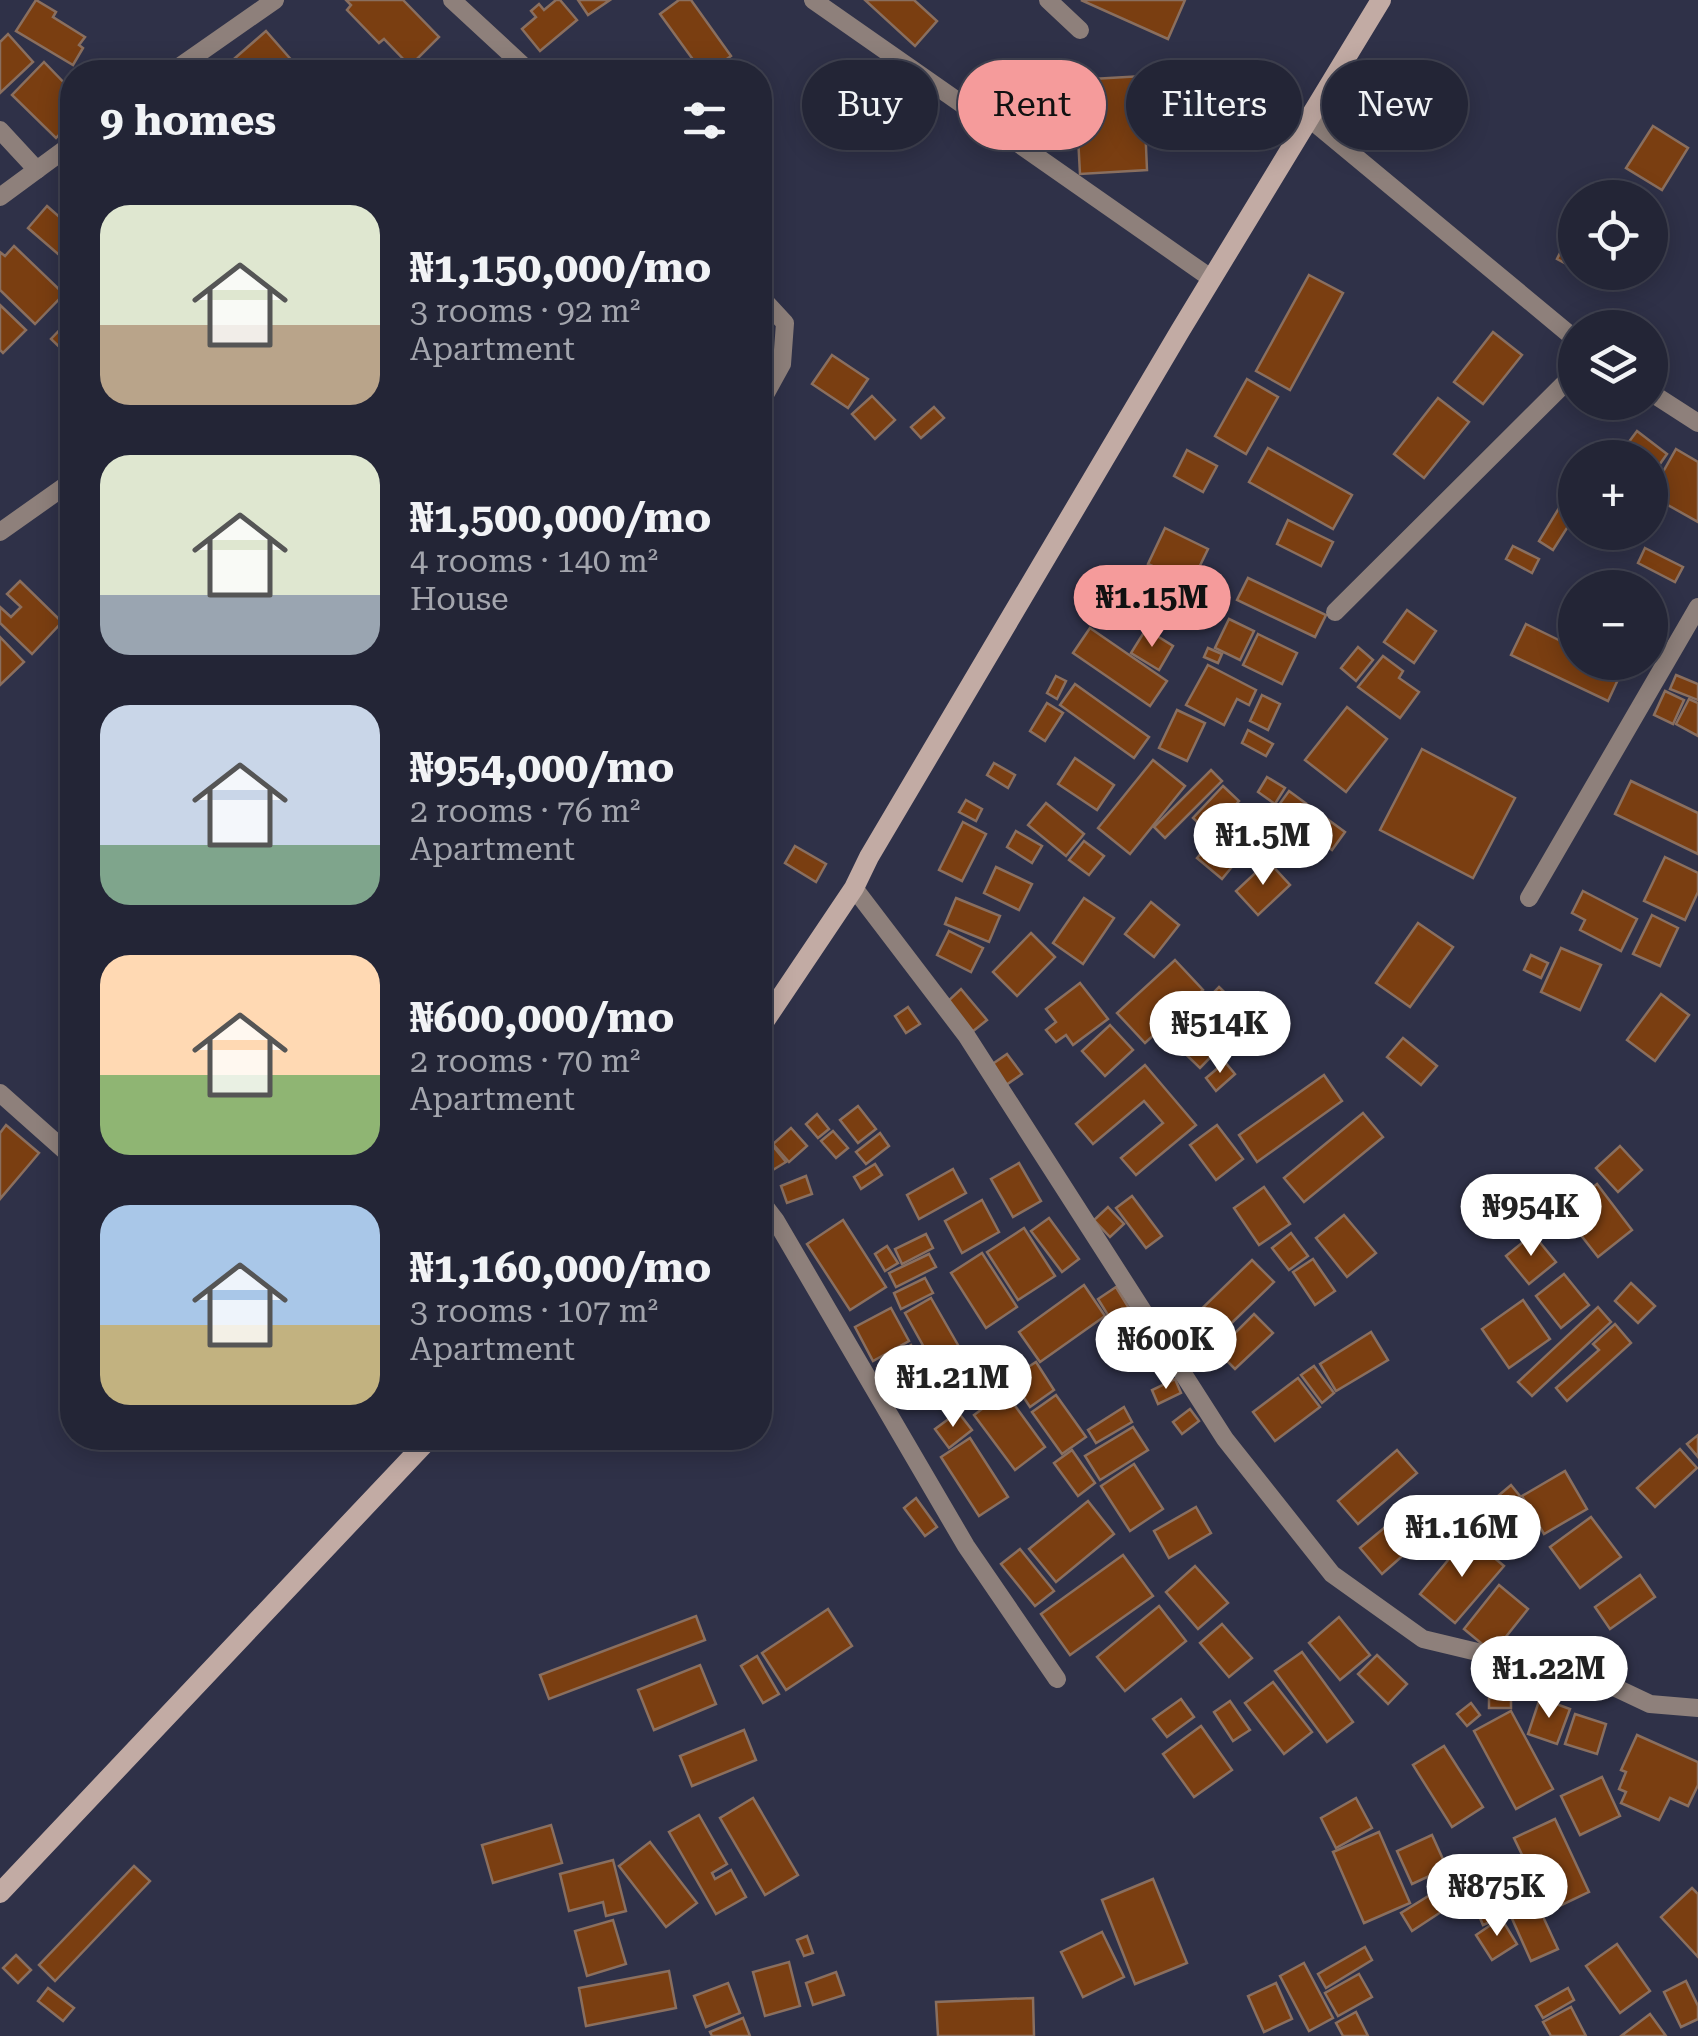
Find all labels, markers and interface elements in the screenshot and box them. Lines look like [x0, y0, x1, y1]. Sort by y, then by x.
chip: Buy [802, 60, 938, 150]
chip: Rent [958, 60, 1106, 150]
chip: Filters [1126, 60, 1302, 150]
chip: New [1322, 60, 1468, 150]
icon: filters [677, 93, 732, 148]
text: 9 homes [100, 96, 276, 145]
map controls [1558, 180, 1668, 680]
button: locate [1558, 180, 1668, 290]
text: ₦1,150,000/mo [410, 243, 711, 292]
icon: home [180, 245, 300, 365]
text: 3 rooms · 92 m² [410, 292, 640, 330]
button: layers [1558, 310, 1668, 420]
text: Apartment [410, 330, 575, 368]
button: + [1558, 440, 1668, 550]
text: ₦1,500,000/mo [410, 493, 711, 542]
icon: home [180, 495, 300, 615]
text: 4 rooms · 140 m² [410, 542, 658, 580]
pin: ₦1.15M [1071, 565, 1233, 650]
button: − [1558, 570, 1668, 680]
text: ₦1.15M [1096, 578, 1208, 616]
text: House [410, 580, 509, 618]
text: ₦954,000/mo [410, 743, 674, 792]
icon: home [180, 745, 300, 865]
text: 2 rooms · 76 m² [410, 792, 640, 830]
pin: ₦1.5M [1193, 803, 1333, 888]
text: ₦1.5M [1216, 816, 1310, 854]
text: Apartment [410, 830, 575, 868]
pin: ₦514K [1150, 991, 1290, 1076]
text: ₦600,000/mo [410, 993, 674, 1042]
icon: home [180, 995, 300, 1115]
text: ₦514K [1172, 1004, 1268, 1042]
text: 2 rooms · 70 m² [410, 1042, 640, 1080]
text: Apartment [410, 1080, 575, 1118]
pin: ₦954K [1461, 1174, 1601, 1259]
text: ₦954K [1483, 1187, 1579, 1225]
text: ₦1,160,000/mo [410, 1243, 711, 1292]
icon: home [180, 1245, 300, 1365]
text: 3 rooms · 107 m² [410, 1292, 658, 1330]
pin: ₦600K [1096, 1307, 1236, 1392]
text: ₦600K [1118, 1320, 1214, 1358]
text: Apartment [410, 1330, 575, 1368]
pin: ₦1.21M [872, 1345, 1034, 1430]
text: ₦1.21M [897, 1358, 1009, 1396]
pin: ₦1.16M [1381, 1495, 1543, 1580]
text: ₦1.16M [1406, 1508, 1518, 1546]
pin: ₦1.22M [1468, 1636, 1630, 1721]
text: ₦1.22M [1493, 1649, 1605, 1687]
pin: ₦875K [1427, 1854, 1567, 1939]
text: ₦875K [1449, 1867, 1545, 1905]

